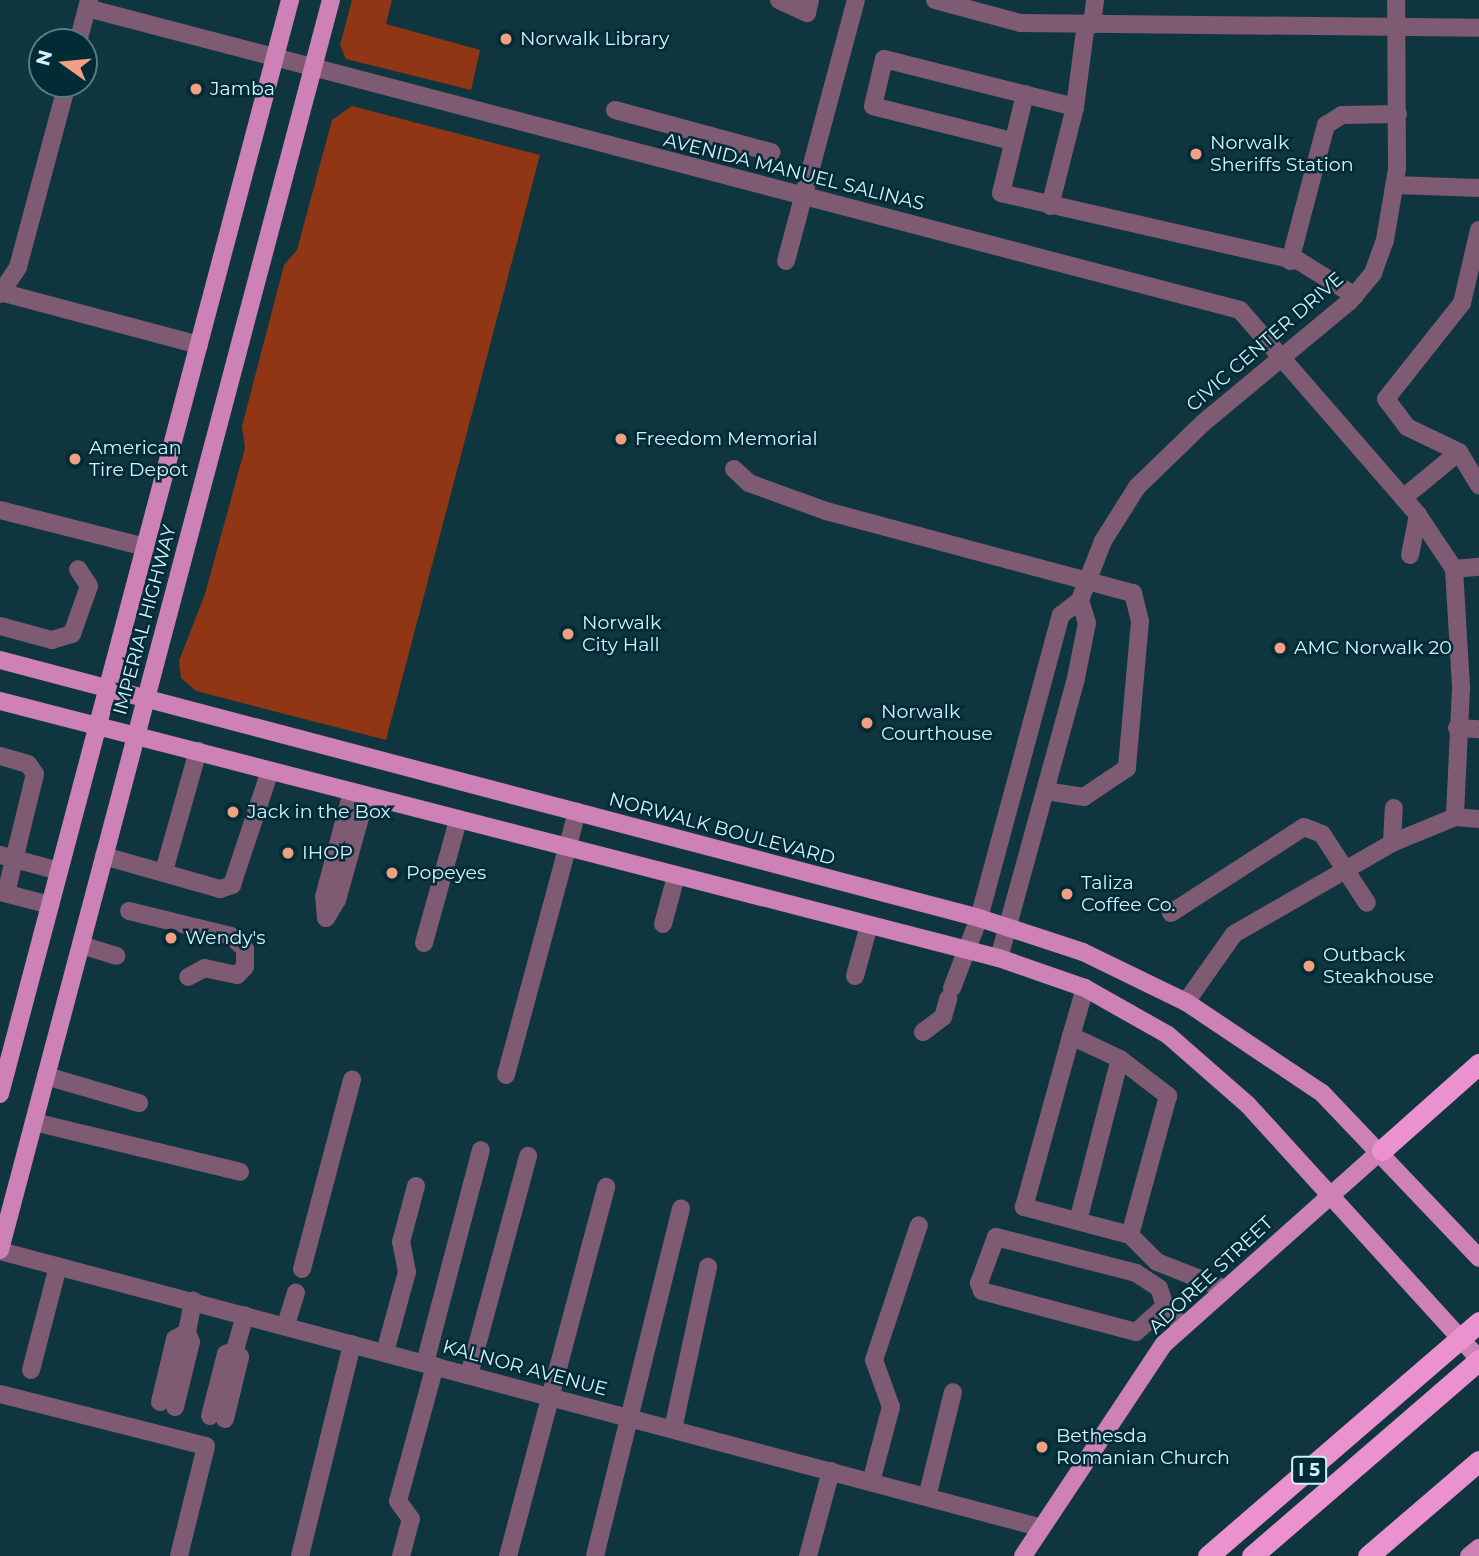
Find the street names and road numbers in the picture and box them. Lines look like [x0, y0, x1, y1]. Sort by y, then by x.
street label: AVENIDA MANUEL SALINAS [661, 129, 927, 215]
street label: CIVIC CENTER DRIVE [1182, 268, 1348, 416]
street label: IMPERIAL HIGHWAY [109, 523, 181, 717]
street label: NORWALK BOULEVARD [606, 788, 838, 870]
street label: ADOREE STREET [1144, 1211, 1278, 1339]
street label: KALNOR AVENUE [440, 1335, 610, 1401]
road number: I 5 [1290, 1456, 1328, 1484]

